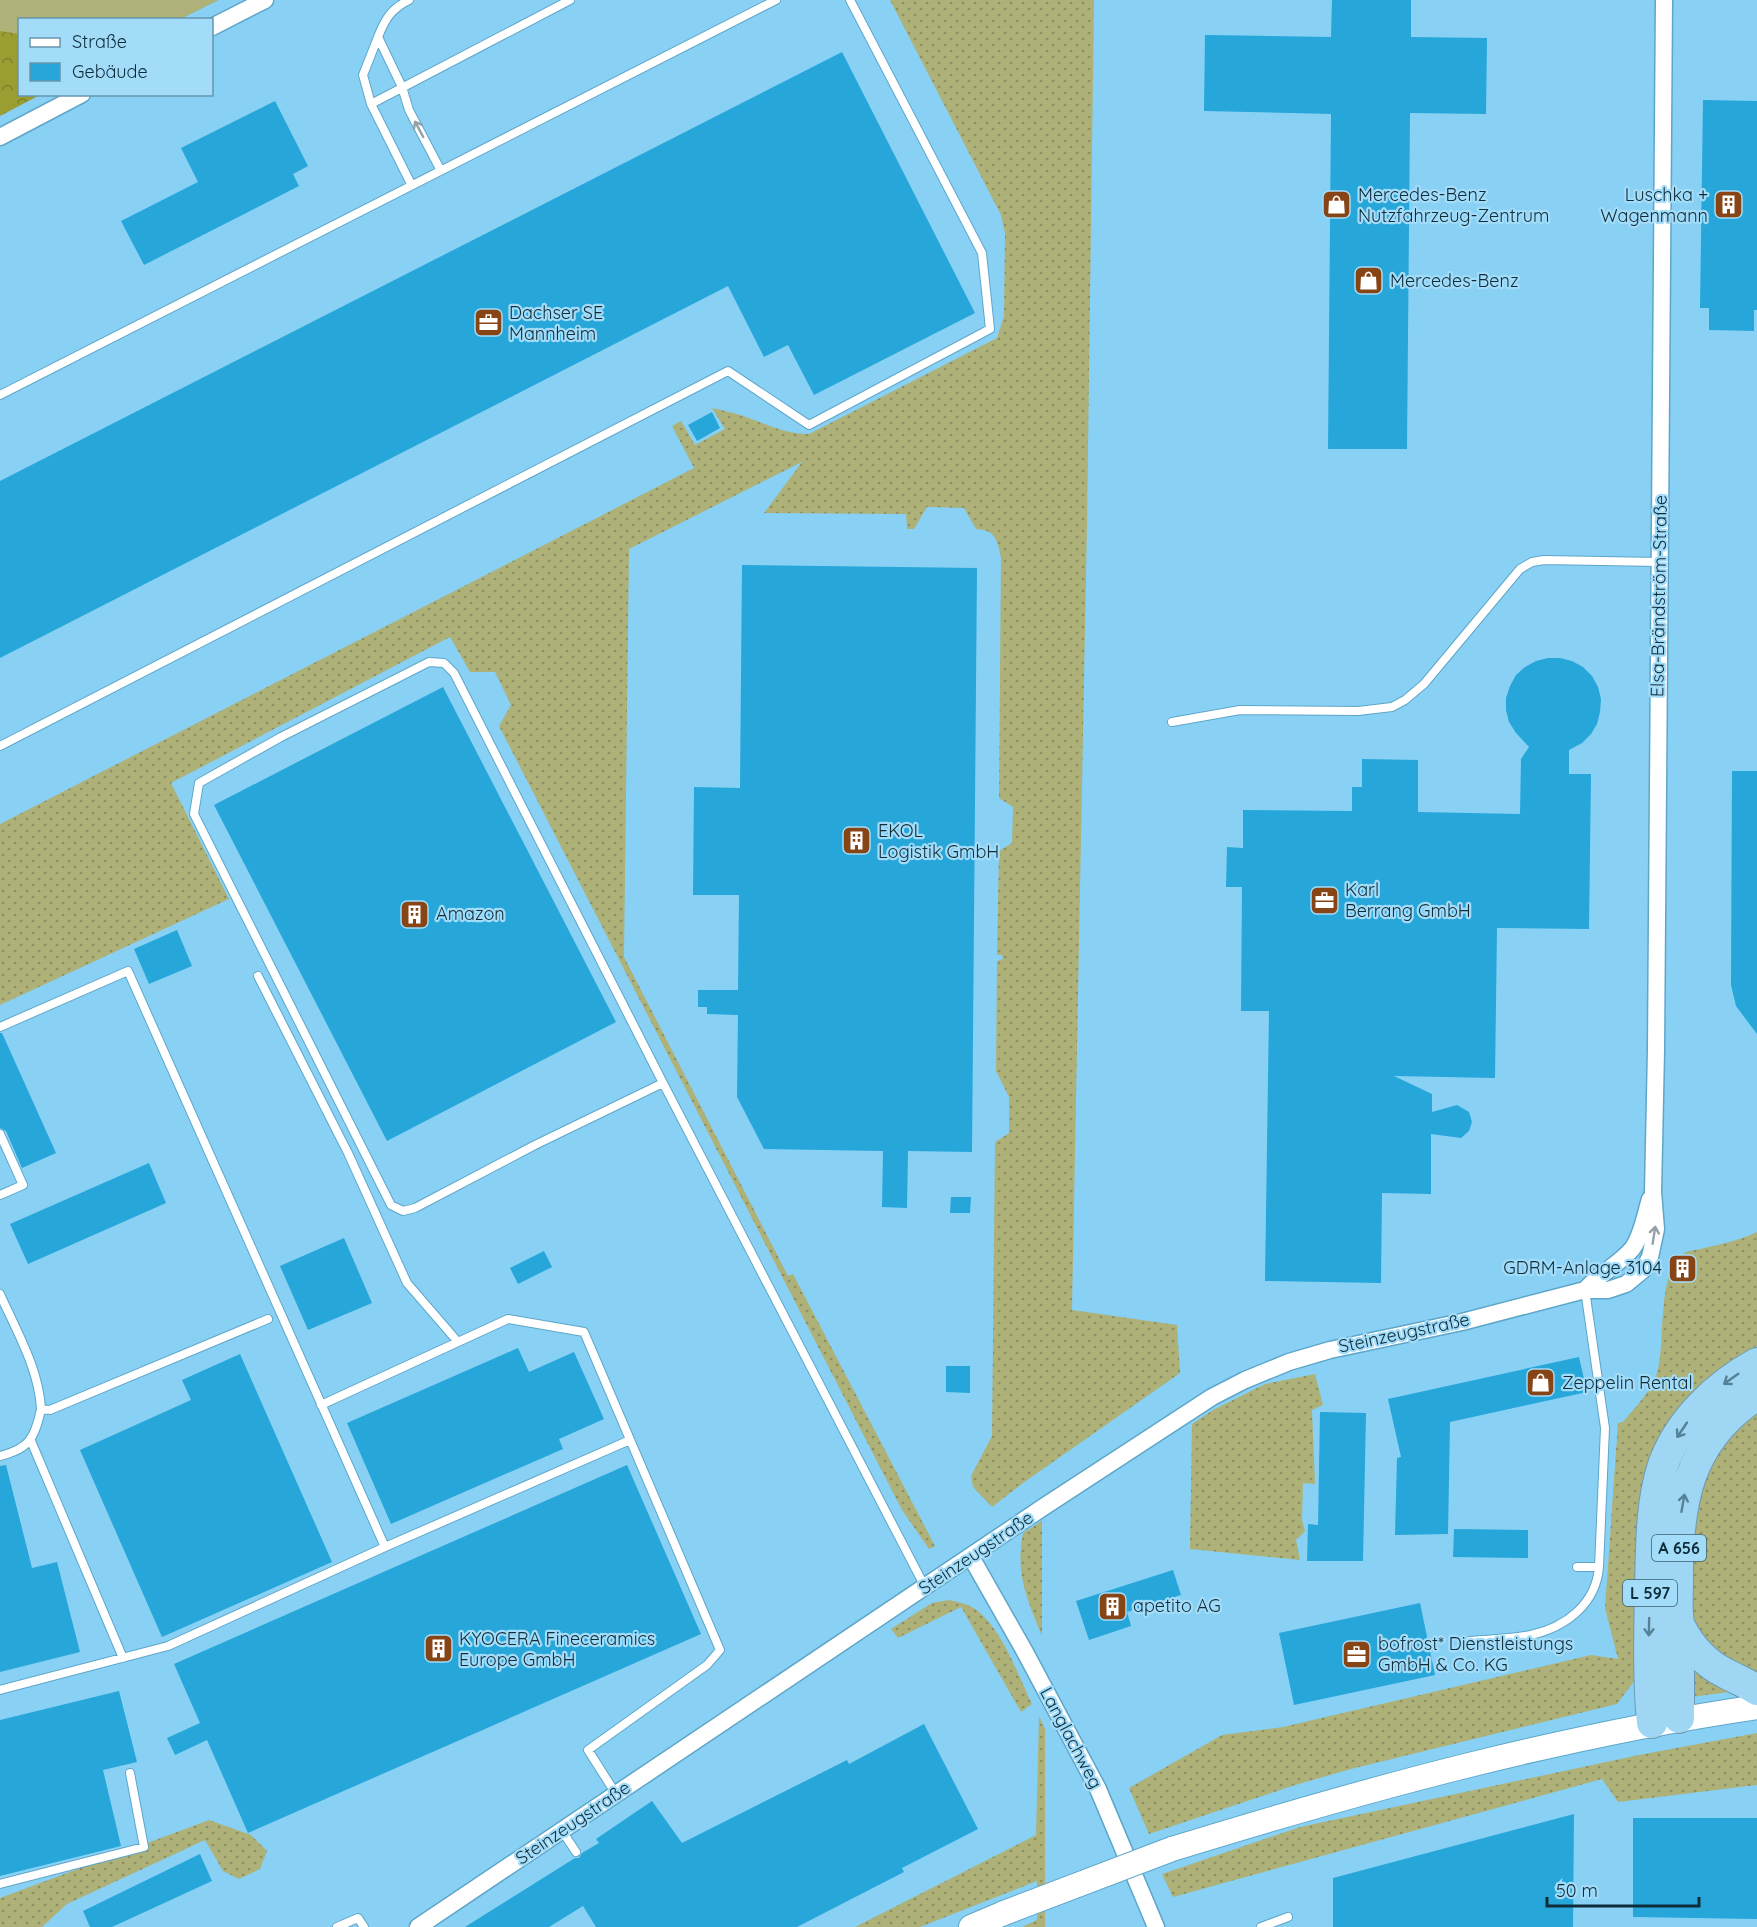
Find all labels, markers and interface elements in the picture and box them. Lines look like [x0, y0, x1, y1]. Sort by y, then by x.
legend [18, 18, 213, 96]
text: Straße [72, 30, 127, 53]
text: Gebäude [72, 60, 148, 83]
one-way arrow [413, 120, 424, 138]
place label: Mercedes-Benz Nutzfahrzeug-Zentrum [1358, 183, 1549, 227]
place label: Luschka + Wagenmann [1600, 183, 1708, 227]
shop icon: Mercedes-Benz Nutzfahrzeug-Zentrum [1321, 189, 1353, 221]
building icon: Luschka + Wagenmann [1713, 189, 1745, 221]
shop icon: Mercedes-Benz [1353, 265, 1385, 297]
place label: Mercedes-Benz [1390, 269, 1519, 292]
place label: Dachser SE Mannheim [509, 301, 603, 345]
office icon: Dachser SE Mannheim [472, 307, 504, 339]
street label: Elsa-Brändström-Straße [1645, 495, 1672, 697]
place label: EKOL Logistik GmbH [878, 819, 999, 863]
building icon: EKOL Logistik GmbH [841, 825, 873, 857]
place label: Karl Berrang GmbH [1345, 878, 1471, 922]
office icon: Karl Berrang GmbH [1308, 884, 1340, 916]
building icon: Amazon [399, 898, 431, 930]
place label: Amazon [436, 902, 505, 925]
one-way arrow [1649, 1226, 1660, 1246]
building icon: GDRM-Anlage 3104 [1667, 1252, 1699, 1284]
place label: GDRM-Anlage 3104 [1503, 1256, 1662, 1279]
street label: Steinzeugstraße [1336, 1307, 1472, 1358]
shop icon: Zeppelin Rental [1525, 1367, 1557, 1399]
place label: Zeppelin Rental [1562, 1371, 1693, 1394]
one-way arrow [1723, 1373, 1739, 1385]
one-way arrow [1676, 1422, 1688, 1438]
one-way arrow [1678, 1494, 1689, 1513]
street label: Steinzeugstraße [914, 1506, 1038, 1599]
road number: A 656 [1652, 1535, 1706, 1561]
road number: L 597 [1623, 1580, 1677, 1606]
building icon: apetito AG [1096, 1590, 1128, 1622]
place label: apetito AG [1133, 1594, 1221, 1617]
one-way arrow [1644, 1616, 1655, 1636]
place label: KYOCERA Fineceramics Europe GmbH [459, 1627, 655, 1671]
place label: bofrost* Dienstleistungs GmbH & Co. KG [1378, 1632, 1573, 1676]
building icon: KYOCERA Fineceramics Europe GmbH [422, 1633, 454, 1665]
office icon: bofrost* Dienstleistungs GmbH & Co. KG [1341, 1638, 1373, 1670]
street label: Langlachweg [1035, 1683, 1108, 1792]
street label: Steinzeugstraße [511, 1776, 635, 1869]
scale bar [1547, 1870, 1698, 1908]
text: 50 m [1556, 1879, 1598, 1902]

